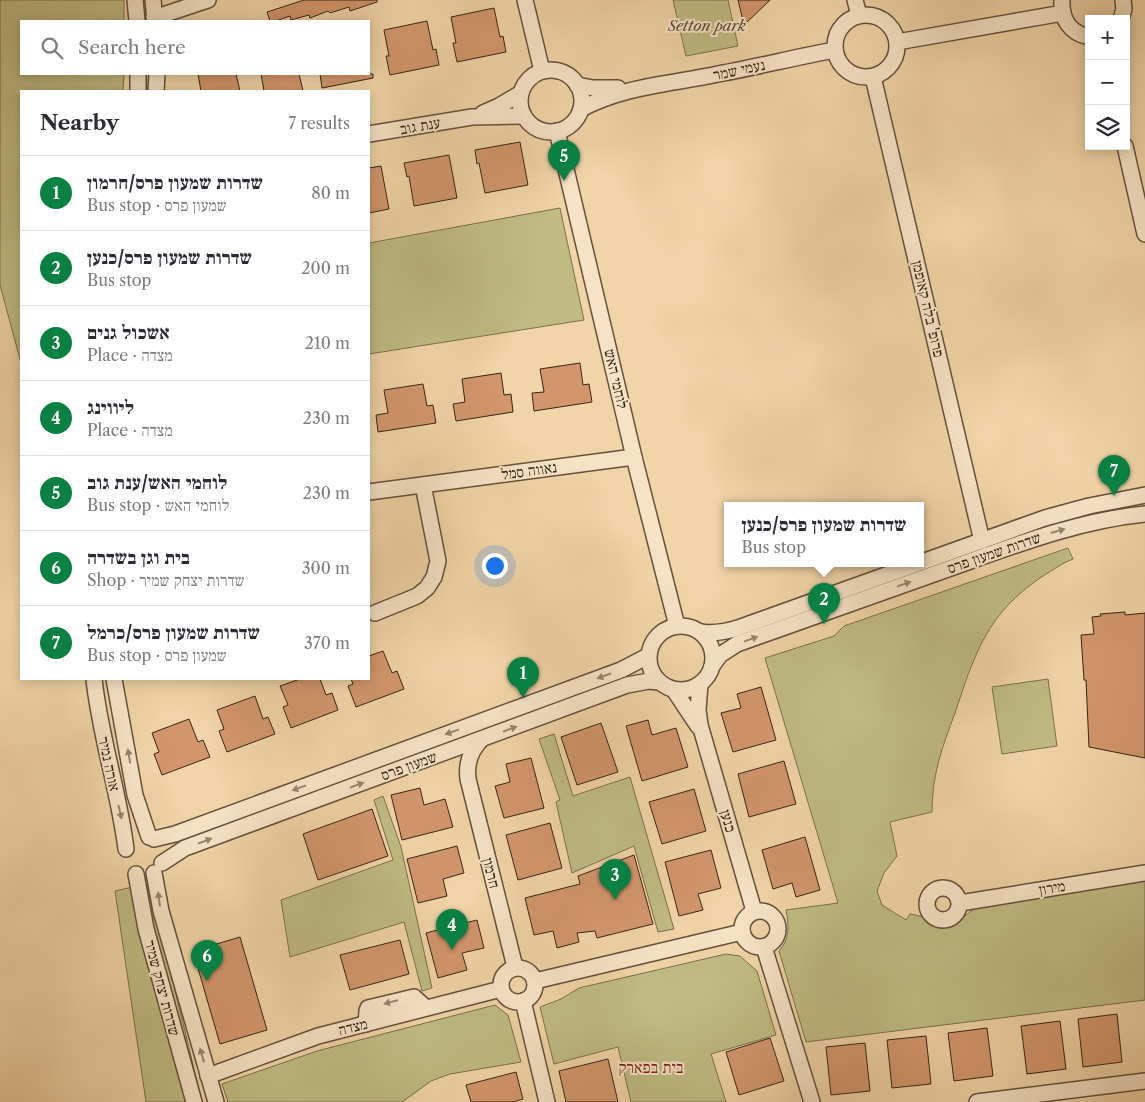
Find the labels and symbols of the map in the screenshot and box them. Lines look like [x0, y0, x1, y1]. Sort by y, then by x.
park label: Setton park [667, 16, 746, 35]
street label: נעמי שמר [711, 55, 767, 84]
street label: ענת גוב [398, 113, 442, 138]
pin: 5 [548, 140, 580, 181]
street label: פרופ' בלה קאופמן [908, 259, 949, 359]
street label: לוחמי האש [600, 347, 633, 411]
pin: 7 [1098, 455, 1130, 496]
street label: נאווה סמל [500, 457, 558, 484]
one-way arrow [1051, 527, 1066, 535]
street label: שדרות שמעון פרס [945, 528, 1043, 577]
your location [482, 553, 508, 579]
one-way arrow [897, 580, 912, 588]
pin: 2 [808, 583, 840, 624]
one-way arrow [744, 635, 759, 642]
pin: 1 [507, 657, 539, 698]
one-way arrow [597, 673, 612, 680]
one-way arrow [503, 725, 518, 733]
one-way arrow [444, 729, 459, 736]
street label: אורה נמיר [94, 735, 125, 793]
one-way arrow [124, 747, 132, 763]
street label: שמעון פרס [378, 747, 439, 784]
one-way arrow [350, 780, 365, 788]
one-way arrow [291, 784, 306, 792]
one-way arrow [116, 805, 124, 820]
street label: כנען [716, 807, 741, 834]
one-way arrow [198, 837, 213, 845]
street label: חרמון [479, 856, 504, 890]
pin: 3 [599, 859, 631, 900]
street label: מירון [1037, 876, 1067, 899]
one-way arrow [155, 890, 163, 906]
pin: 4 [436, 909, 468, 950]
street label: שדרות יצחק שמיר [141, 938, 184, 1038]
pin: 6 [191, 940, 223, 981]
one-way arrow [384, 998, 399, 1006]
street label: מצדה [336, 1014, 370, 1039]
one-way arrow [198, 1048, 206, 1063]
district label: בית בפארק [618, 1057, 684, 1077]

